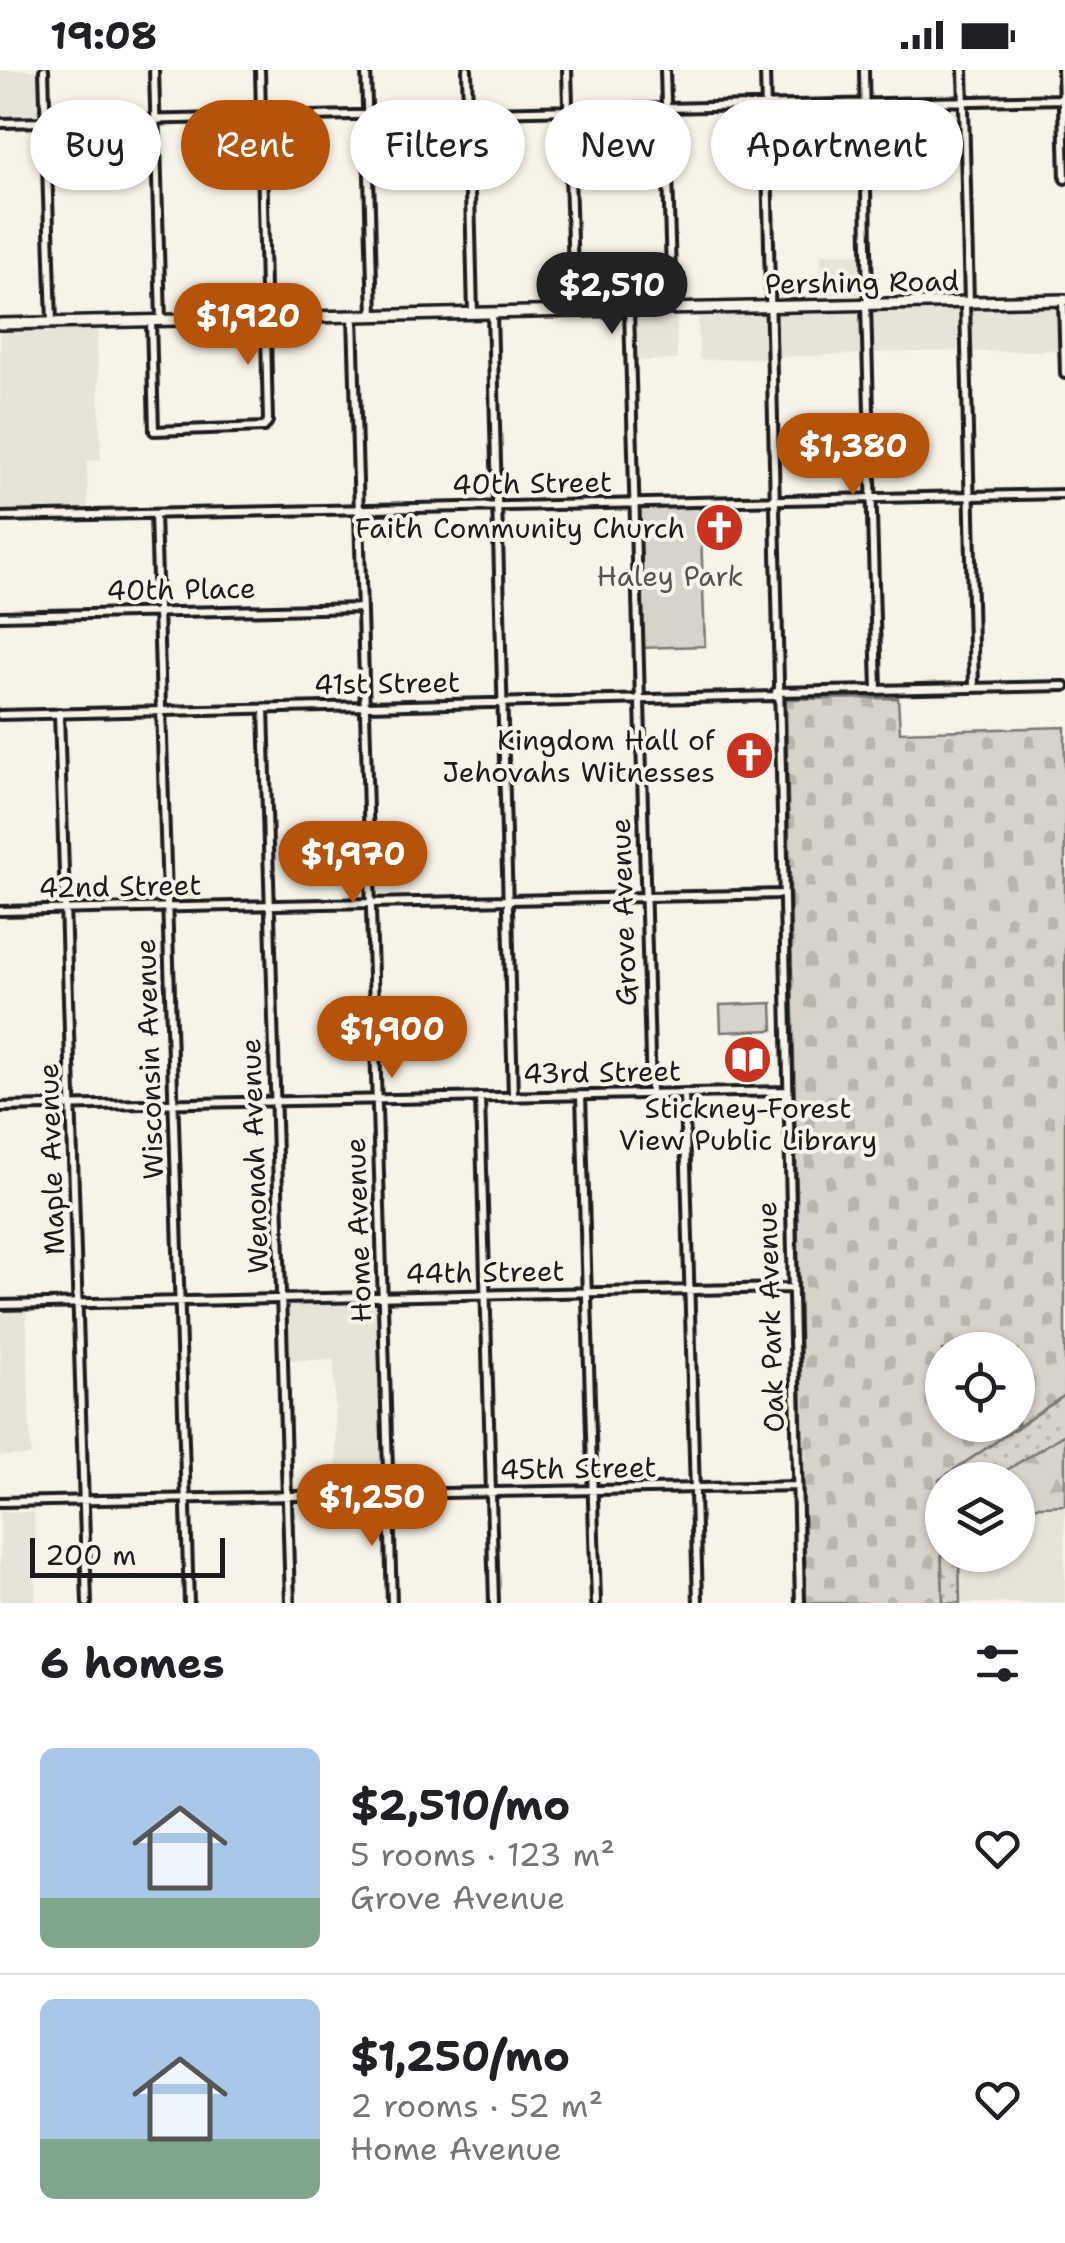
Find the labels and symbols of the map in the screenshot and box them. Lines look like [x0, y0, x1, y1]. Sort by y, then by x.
pin: $2,510 [531, 252, 693, 337]
street label: Pershing Road [764, 261, 960, 303]
pin: $1,920 [167, 283, 329, 368]
pin: $1,380 [772, 413, 934, 498]
street label: 40th Street [452, 463, 612, 503]
church icon: Faith Community Church [694, 502, 746, 554]
place label: Faith Community Church [355, 509, 685, 547]
park label: Haley Park [597, 557, 744, 595]
street label: 40th Place [106, 569, 256, 609]
street label: 41st Street [314, 663, 460, 703]
place label: Kingdom Hall of Jehovahs Witnesses [442, 721, 716, 791]
church icon: Kingdom Hall of Jehovahs Witnesses [724, 730, 776, 782]
street label: Grove Avenue [601, 817, 645, 1007]
pin: $1,970 [272, 821, 434, 906]
street label: 42nd Street [38, 866, 202, 906]
street label: Wisconsin Avenue [126, 938, 172, 1180]
pin: $1,900 [311, 996, 473, 1081]
library icon: Stickney-Forest View Public Library [722, 1034, 774, 1086]
street label: Wenonah Avenue [231, 1038, 277, 1274]
street label: 43rd Street [523, 1052, 681, 1092]
street label: Maple Avenue [29, 1062, 73, 1256]
place label: Stickney-Forest View Public Library [619, 1089, 877, 1159]
street label: Home Avenue [336, 1137, 380, 1323]
street label: Oak Park Avenue [747, 1201, 793, 1433]
street label: 44th Street [405, 1252, 565, 1292]
street label: 45th Street [499, 1448, 657, 1488]
pin: $1,250 [291, 1464, 453, 1549]
scale bar [30, 1533, 225, 1578]

